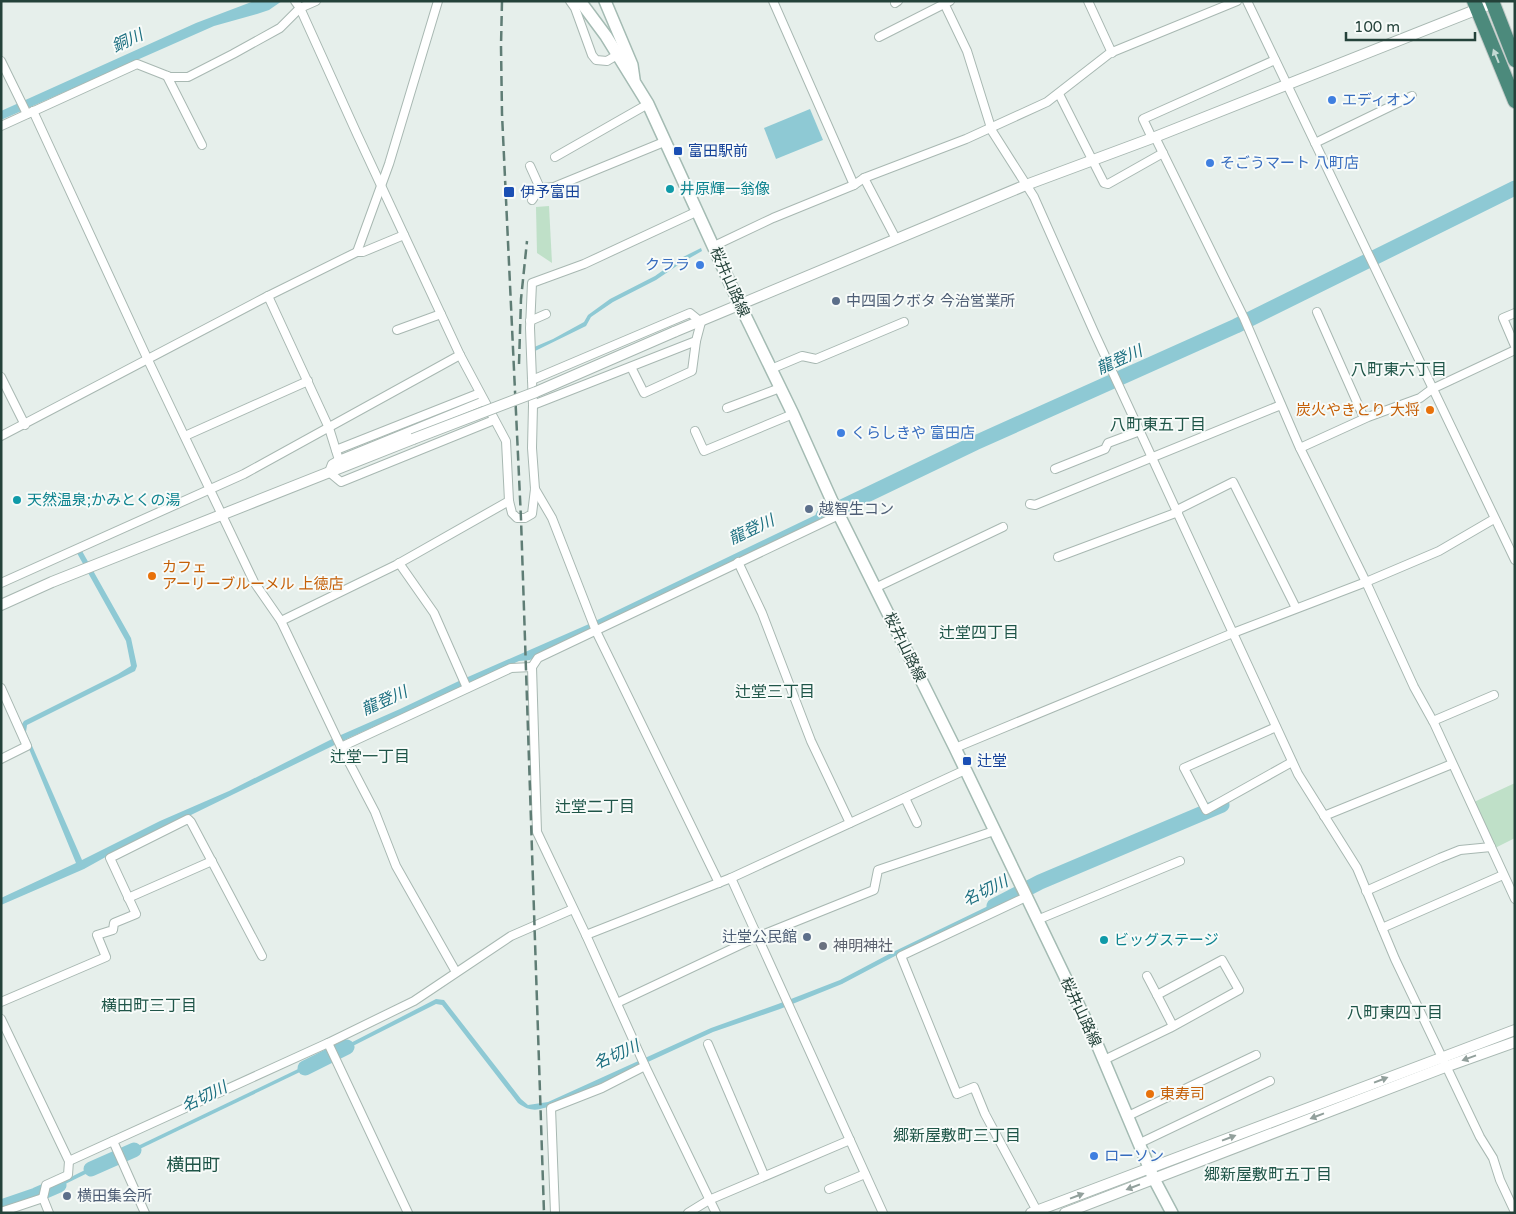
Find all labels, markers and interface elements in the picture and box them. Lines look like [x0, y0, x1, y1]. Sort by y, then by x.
scale bar [1346, 10, 1475, 42]
text: 100 m [1354, 18, 1400, 36]
water label: 銅川 [109, 24, 148, 57]
one-way arrow [1492, 48, 1500, 63]
place label: エディオン [1342, 91, 1416, 109]
marker: エディオン [1326, 94, 1338, 106]
place label: 富田駅前 [688, 142, 748, 160]
marker: 富田駅前 [672, 145, 684, 157]
place label: そごうマート 八町店 [1220, 154, 1359, 172]
marker: そごうマート 八町店 [1204, 157, 1216, 169]
place label: 井原輝一翁像 [680, 180, 770, 198]
place label: 伊予富田 [520, 183, 580, 201]
marker: 井原輝一翁像 [664, 183, 676, 195]
marker: 伊予富田 [502, 185, 516, 199]
street label: 桜井山路線 [707, 244, 753, 320]
place label: クララ [645, 256, 690, 274]
marker: クララ [694, 259, 706, 271]
place label: 中四国クボタ 今治営業所 [846, 292, 1015, 310]
marker: 中四国クボタ 今治営業所 [830, 295, 842, 307]
water label: 龍登川 [1093, 340, 1147, 379]
district label: 八町東六丁目 [1351, 360, 1447, 380]
place label: 炭火やきとり 大将 [1296, 401, 1420, 419]
marker: 炭火やきとり 大将 [1424, 404, 1436, 416]
district label: 八町東五丁目 [1110, 415, 1206, 435]
place label: くらしきや 富田店 [851, 424, 975, 442]
marker: くらしきや 富田店 [835, 427, 847, 439]
place label: 天然温泉;かみとくの湯 [27, 491, 180, 509]
marker: 天然温泉;かみとくの湯 [11, 494, 23, 506]
place label: 越智生コン [818, 500, 894, 518]
marker: 越智生コン [803, 503, 815, 515]
water label: 龍登川 [725, 510, 779, 549]
place label: カフェ アーリーブルーメル 上徳店 [162, 558, 344, 593]
marker: カフェ アーリーブルーメル 上徳店 [146, 570, 158, 582]
street label: 桜井山路線 [880, 609, 930, 685]
district label: 辻堂四丁目 [939, 623, 1019, 643]
water label: 龍登川 [358, 681, 412, 720]
district label: 辻堂三丁目 [735, 682, 815, 702]
district label: 辻堂一丁目 [330, 747, 410, 767]
place label: 辻堂 [977, 752, 1007, 770]
marker: 辻堂 [961, 755, 973, 767]
district label: 辻堂二丁目 [555, 797, 635, 817]
water label: 名切川 [959, 871, 1013, 910]
place label: 辻堂公民館 [722, 928, 797, 946]
marker: 辻堂公民館 [801, 931, 813, 943]
place label: ビッグステージ [1114, 931, 1219, 949]
marker: ビッグステージ [1098, 934, 1110, 946]
place label: 神明神社 [833, 937, 893, 955]
marker: 神明神社 [817, 940, 829, 952]
street label: 桜井山路線 [1057, 974, 1105, 1050]
district label: 横田町三丁目 [101, 996, 197, 1016]
district label: 八町東四丁目 [1347, 1003, 1443, 1023]
water label: 名切川 [590, 1035, 644, 1074]
one-way arrow [1461, 1054, 1476, 1062]
one-way arrow [1373, 1076, 1388, 1083]
water label: 名切川 [178, 1077, 232, 1116]
place label: 東寿司 [1160, 1085, 1205, 1103]
marker: 東寿司 [1144, 1088, 1156, 1100]
one-way arrow [1309, 1112, 1324, 1120]
district label: 郷新屋敷町三丁目 [893, 1126, 1021, 1146]
one-way arrow [1221, 1133, 1236, 1141]
place label: ローソン [1104, 1147, 1164, 1165]
marker: ローソン [1088, 1150, 1100, 1162]
district label: 横田町 [166, 1154, 220, 1176]
district label: 郷新屋敷町五丁目 [1204, 1165, 1332, 1185]
one-way arrow [1125, 1183, 1140, 1191]
place label: 横田集会所 [77, 1187, 152, 1205]
marker: 横田集会所 [61, 1190, 73, 1202]
one-way arrow [1070, 1191, 1084, 1199]

